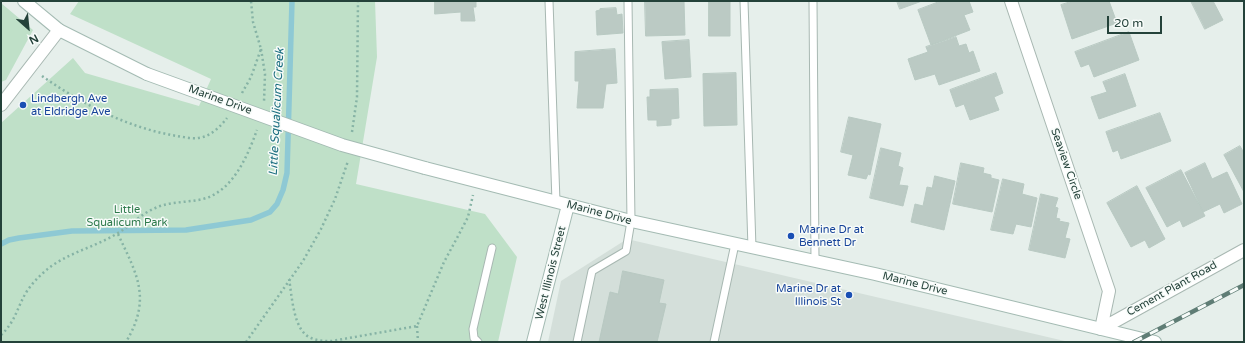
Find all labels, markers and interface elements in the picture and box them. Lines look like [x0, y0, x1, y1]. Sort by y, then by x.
north arrow [8, 8, 48, 48]
scale bar [1109, 8, 1164, 34]
text: 20 m [1114, 16, 1143, 30]
text: N [27, 31, 41, 47]
water label: Little Squalicum Creek [266, 48, 288, 176]
street label: Marine Drive [186, 82, 254, 118]
place label: Lindbergh Ave at Eldridge Ave [31, 92, 111, 118]
marker: Lindbergh Ave at Eldridge Ave [18, 100, 28, 110]
street label: Seaview Circle [1048, 127, 1084, 201]
street label: Marine Drive [565, 198, 633, 228]
park label: Little Squalicum Park [86, 203, 168, 229]
place label: Marine Dr at Bennett Dr [799, 223, 864, 249]
street label: West Illinois Street [533, 225, 569, 321]
marker: Marine Dr at Bennett Dr [786, 231, 796, 241]
street label: Cement Plant Road [1125, 259, 1219, 319]
street label: Marine Drive [881, 270, 949, 298]
place label: Marine Dr at Illinois St [776, 282, 841, 308]
marker: Marine Dr at Illinois St [844, 290, 854, 300]

